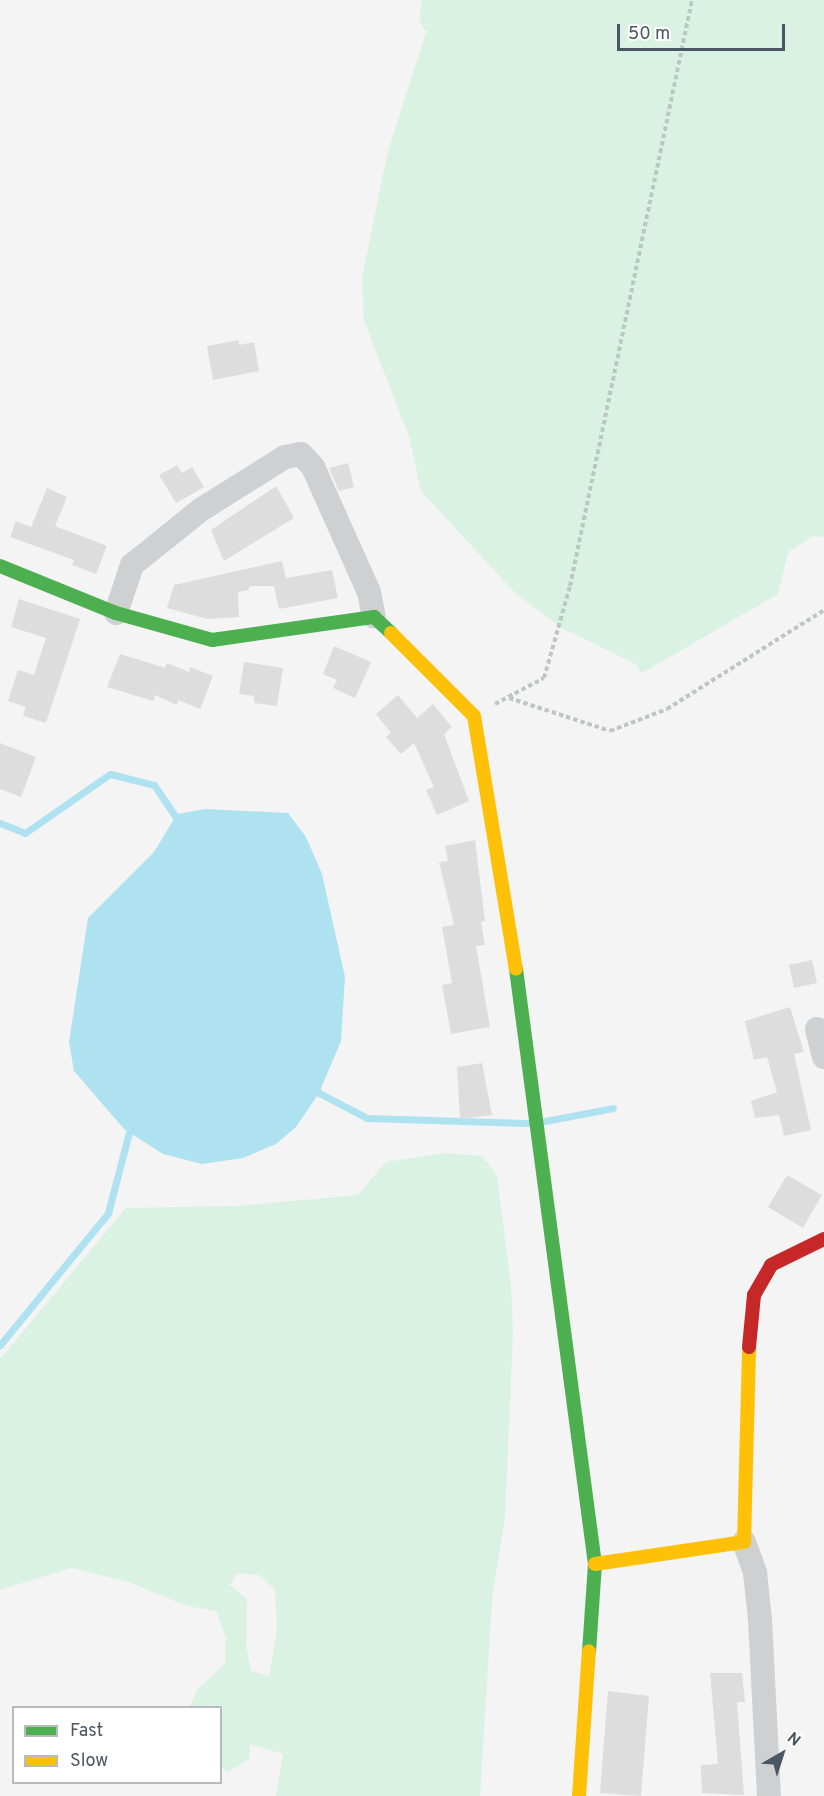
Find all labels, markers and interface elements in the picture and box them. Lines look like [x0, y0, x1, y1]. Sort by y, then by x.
scale bar [620, 12, 788, 50]
text: 50 m [628, 23, 670, 46]
legend [12, 1706, 222, 1784]
text: Fast [70, 1720, 103, 1743]
north arrow [752, 1724, 812, 1784]
text: N [783, 1729, 804, 1751]
text: Slow [70, 1750, 108, 1773]

